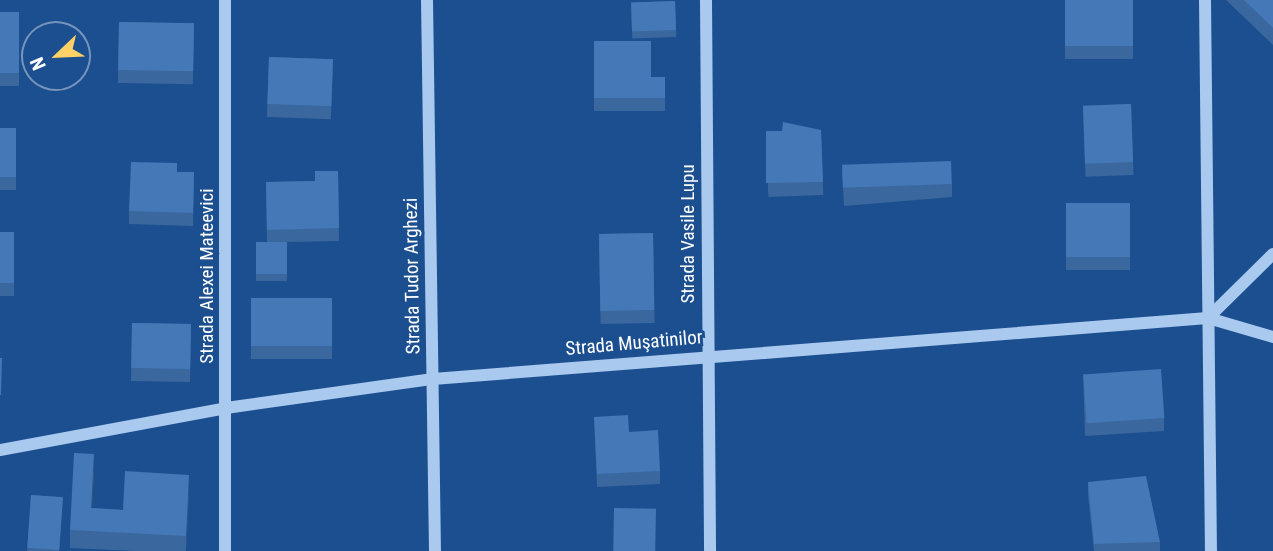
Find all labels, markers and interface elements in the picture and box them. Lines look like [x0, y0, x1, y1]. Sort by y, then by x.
north arrow [21, 21, 91, 91]
text: N [25, 54, 51, 73]
street label: Strada Vasile Lupu [677, 164, 699, 304]
street label: Strada Alexei Mateevici [196, 188, 218, 364]
street label: Strada Tudor Arghezi [399, 197, 425, 355]
street label: Strada Muşatinilor [565, 326, 703, 360]

